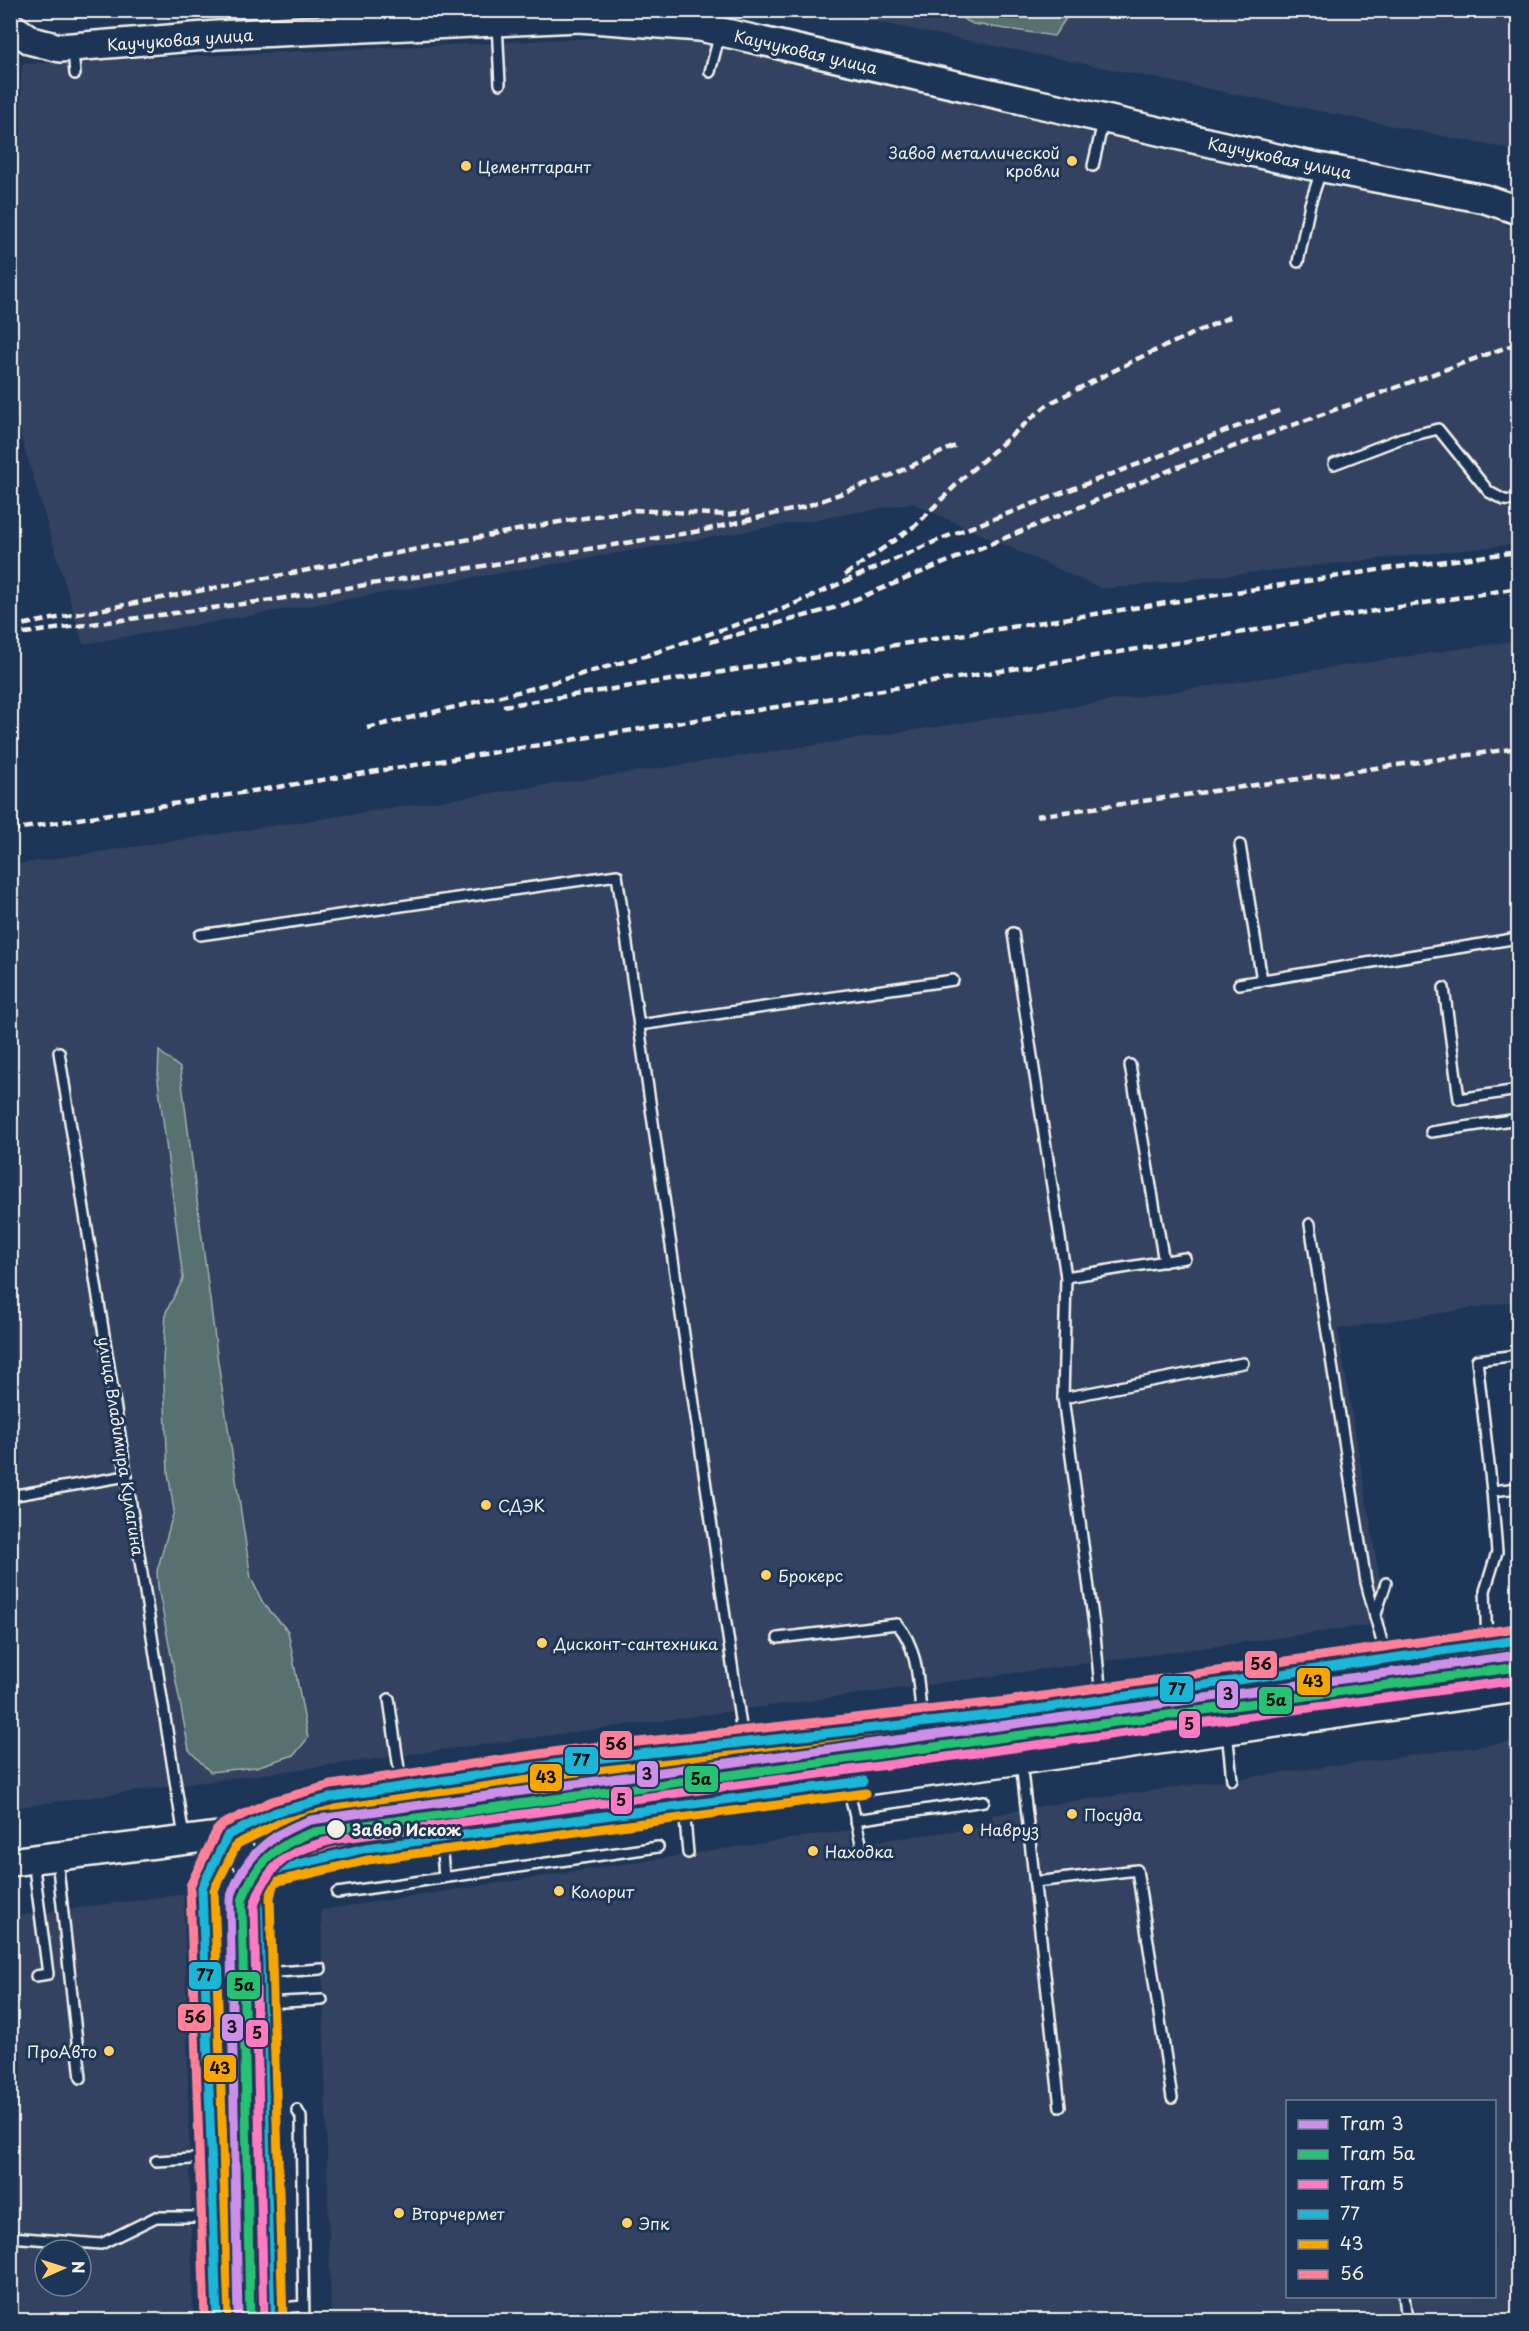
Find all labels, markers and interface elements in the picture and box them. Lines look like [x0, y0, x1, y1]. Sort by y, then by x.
street label: Каучуковая улица [106, 22, 254, 56]
street label: Каучуковая улица [732, 23, 880, 79]
street label: Каучуковая улица [1206, 130, 1354, 184]
place label: Завод металлической кровли [889, 140, 1060, 182]
place label: Цементгарант [478, 154, 591, 178]
marker: Завод металлической кровли [1065, 154, 1079, 168]
marker: Цементгарант [459, 159, 473, 173]
street label: улица Владимира Кулагина [93, 1335, 151, 1557]
place label: СДЭК [498, 1493, 545, 1517]
marker: СДЭК [479, 1498, 493, 1512]
place label: Брокерс [778, 1563, 843, 1587]
marker: Брокерс [759, 1568, 773, 1582]
place label: Дисконт-сантехника [553, 1631, 718, 1655]
marker: Дисконт-сантехника [535, 1636, 549, 1650]
line badge: 56 [1244, 1650, 1278, 1679]
text: 56 [1250, 1651, 1272, 1675]
line badge: 43 [1296, 1667, 1331, 1696]
text: 43 [1302, 1668, 1324, 1692]
line badge: 77 [1159, 1675, 1194, 1703]
text: 77 [1168, 1676, 1186, 1700]
line badge: 3 [1216, 1680, 1239, 1709]
text: 3 [1223, 1681, 1233, 1705]
line badge: 5а [1258, 1686, 1293, 1715]
text: 5а [1266, 1687, 1287, 1711]
line badge: 5 [1178, 1710, 1201, 1739]
text: 5 [1184, 1711, 1194, 1735]
line badge: 56 [599, 1730, 633, 1759]
text: 56 [605, 1731, 627, 1755]
line badge: 77 [564, 1746, 599, 1775]
text: 77 [572, 1747, 590, 1771]
line badge: 3 [636, 1760, 659, 1788]
text: 3 [642, 1761, 652, 1785]
line badge: 43 [529, 1763, 563, 1792]
text: 43 [535, 1764, 557, 1788]
line badge: 5а [684, 1765, 719, 1793]
text: 5а [691, 1766, 712, 1790]
line badge: 5 [610, 1786, 633, 1815]
text: 5 [616, 1787, 626, 1811]
place label: Посуда [1084, 1802, 1142, 1826]
marker: Посуда [1065, 1807, 1079, 1821]
place label: Завод Искож [351, 1817, 461, 1841]
place label: Навруз [980, 1817, 1039, 1841]
marker: Завод Искож [325, 1818, 347, 1840]
marker: Навруз [961, 1822, 975, 1836]
place label: Находка [825, 1839, 894, 1863]
marker: Находка [806, 1844, 820, 1858]
place label: Колорит [571, 1879, 635, 1903]
marker: Колорит [552, 1884, 566, 1898]
line badge: 77 [188, 1961, 222, 1990]
text: 77 [196, 1962, 214, 1986]
line badge: 5а [226, 1971, 261, 2000]
text: 5а [234, 1972, 255, 1996]
line badge: 56 [177, 2003, 212, 2032]
text: 56 [184, 2004, 206, 2028]
line badge: 3 [221, 2013, 244, 2042]
text: 3 [227, 2014, 237, 2038]
line badge: 5 [245, 2019, 269, 2048]
text: 5 [252, 2020, 262, 2044]
place label: ПроАвто [27, 2039, 97, 2063]
marker: ПроАвто [102, 2044, 116, 2058]
line badge: 43 [203, 2054, 237, 2083]
text: 43 [209, 2055, 231, 2079]
legend [1286, 2100, 1496, 2298]
text: Tram 3 [1340, 2109, 1404, 2136]
text: Tram 5а [1340, 2139, 1416, 2166]
text: Tram 5 [1340, 2169, 1404, 2196]
text: 77 [1340, 2199, 1360, 2226]
place label: Вторчермет [411, 2201, 505, 2225]
marker: Вторчермет [392, 2206, 406, 2220]
place label: Эпк [638, 2211, 670, 2235]
marker: Эпк [620, 2216, 634, 2230]
text: 43 [1340, 2229, 1363, 2256]
north arrow [33, 2238, 93, 2298]
text: 56 [1340, 2259, 1364, 2286]
text: N [67, 2260, 91, 2274]

